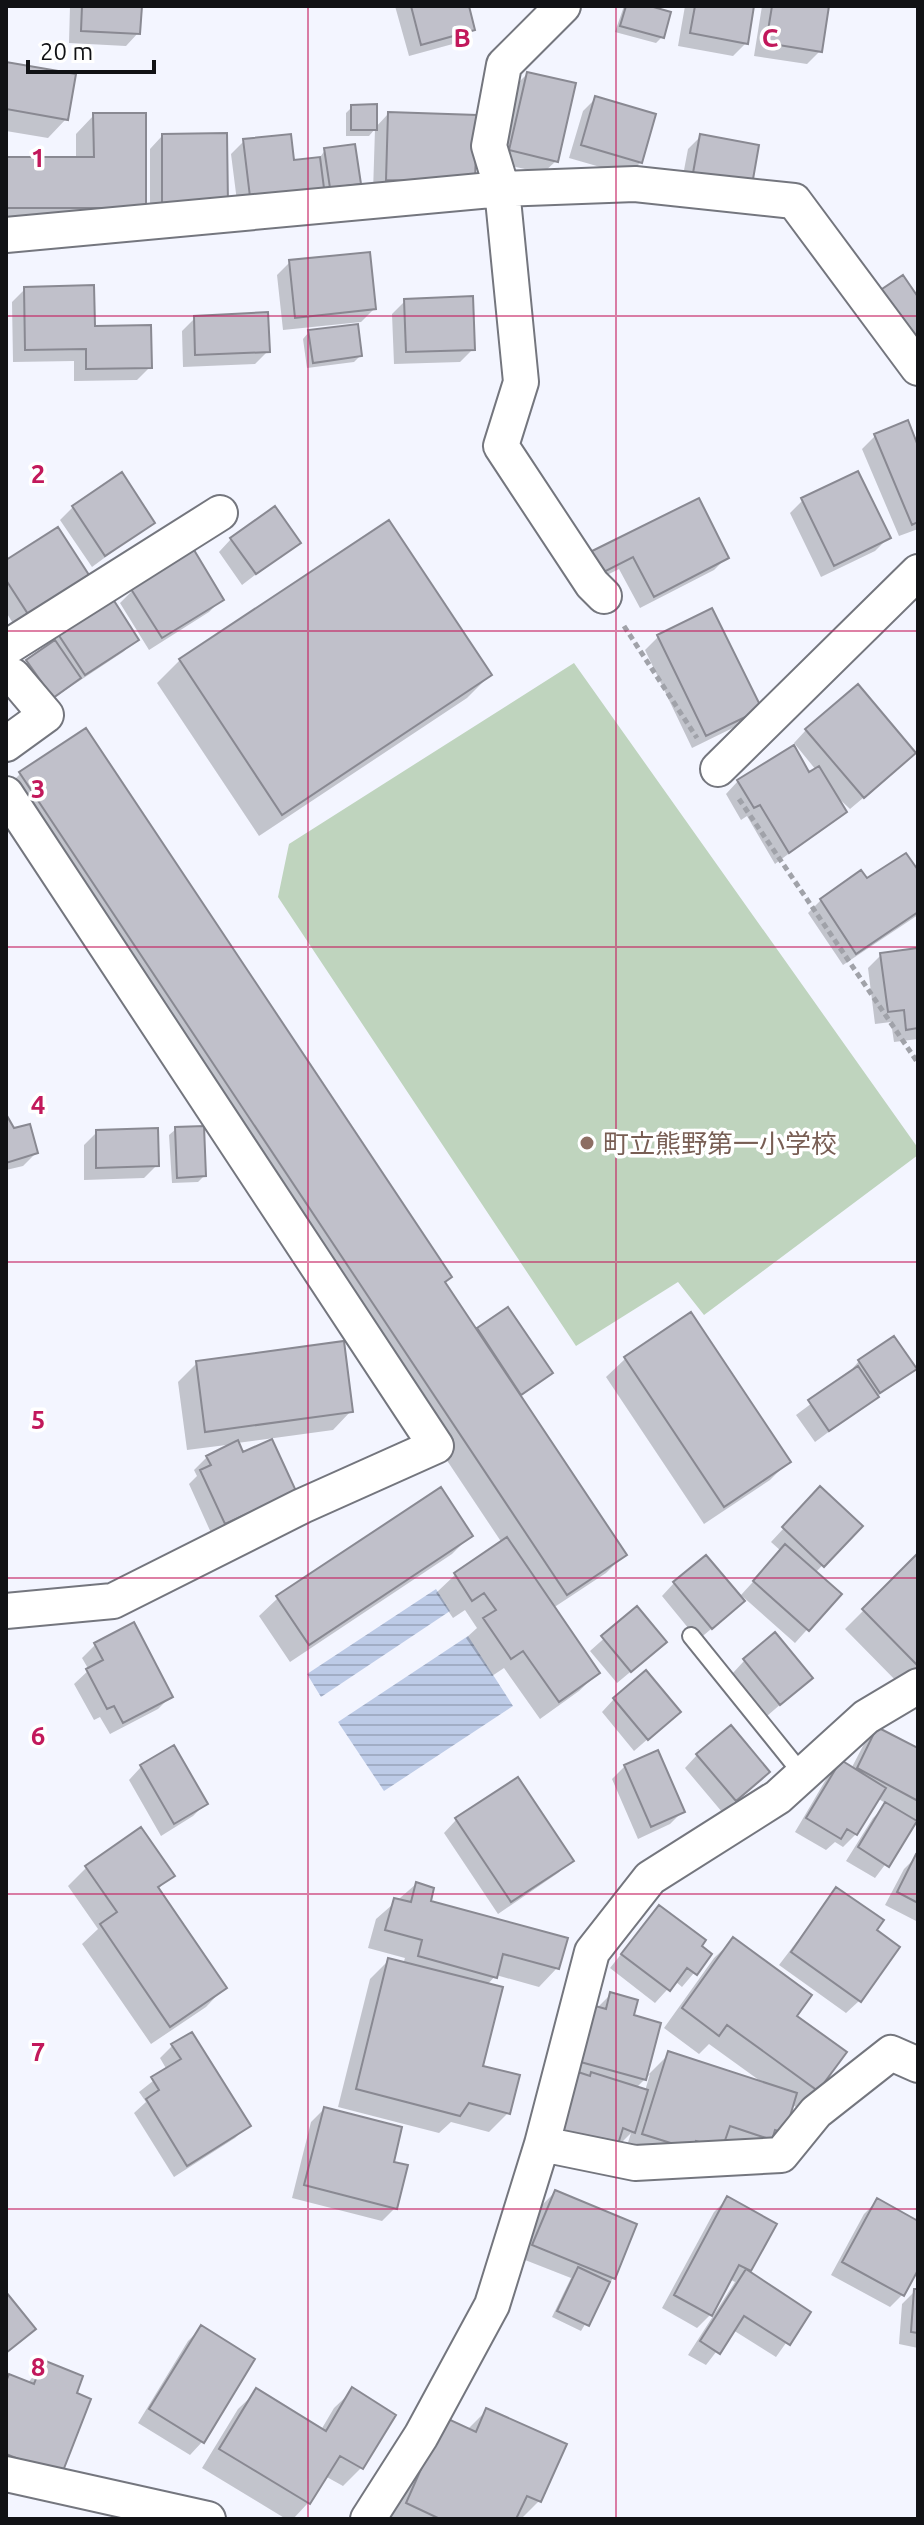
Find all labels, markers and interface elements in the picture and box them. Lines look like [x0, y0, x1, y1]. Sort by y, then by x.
text: B [453, 23, 471, 52]
text: C [762, 23, 779, 52]
scale bar [28, 24, 154, 74]
text: 20 m [40, 38, 93, 65]
text: 1 [31, 143, 45, 172]
text: 2 [31, 459, 45, 488]
text: 3 [31, 774, 45, 803]
text: 4 [31, 1090, 45, 1119]
place label: 町立熊野第一小学校 [603, 1129, 837, 1158]
marker: 町立熊野第一小学校 [578, 1134, 596, 1152]
text: 5 [31, 1405, 45, 1434]
text: 6 [31, 1721, 45, 1750]
text: 7 [31, 2037, 45, 2066]
text: 8 [31, 2352, 45, 2381]

